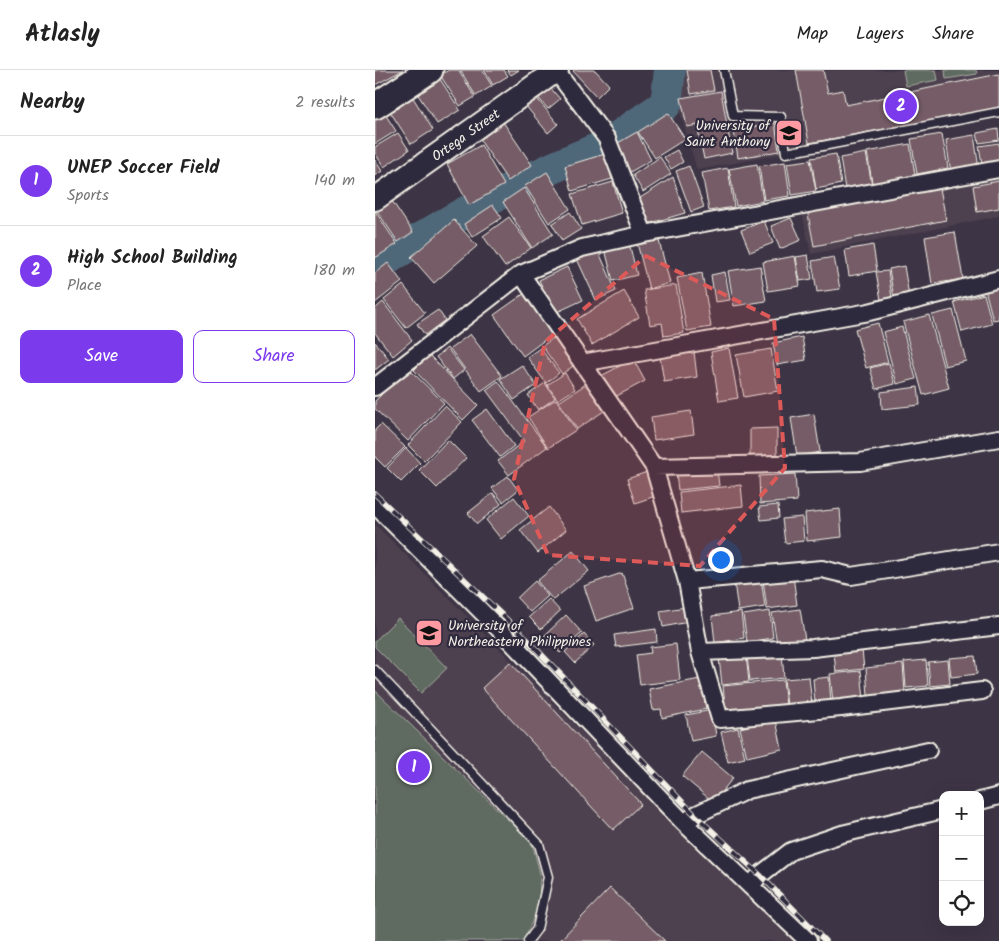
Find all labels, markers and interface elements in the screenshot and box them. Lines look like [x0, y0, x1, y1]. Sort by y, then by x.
text: Atlasly [25, 15, 100, 54]
text: Map [797, 20, 828, 49]
text: Layers [856, 20, 904, 49]
text: Share [932, 20, 974, 49]
text: Nearby [20, 86, 85, 119]
pin: 2 [885, 87, 917, 125]
text: 2 results [295, 90, 355, 115]
street label: Ortega Street [427, 103, 505, 168]
place label: University of Saint Anthony [685, 115, 772, 153]
school or university icon: University of Saint Anthony [774, 118, 804, 148]
text: UNEP Soccer Field [67, 153, 220, 183]
text: 1 [34, 168, 38, 193]
text: 140 m [314, 168, 355, 193]
text: Sports [67, 183, 109, 208]
text: High School Building [67, 243, 238, 273]
text: 2 [31, 258, 41, 283]
text: 180 m [313, 258, 355, 283]
text: Place [67, 273, 101, 298]
button: Save [20, 330, 183, 383]
button: Share [193, 330, 355, 383]
your location [708, 547, 734, 573]
place label: University of Northeastern Philippines [448, 615, 591, 653]
school or university icon: University of Northeastern Philippines [414, 618, 444, 648]
pin: 1 [398, 748, 430, 786]
map controls [939, 791, 984, 926]
button: + [939, 791, 984, 836]
button: − [939, 836, 984, 881]
button: locate [939, 881, 984, 926]

